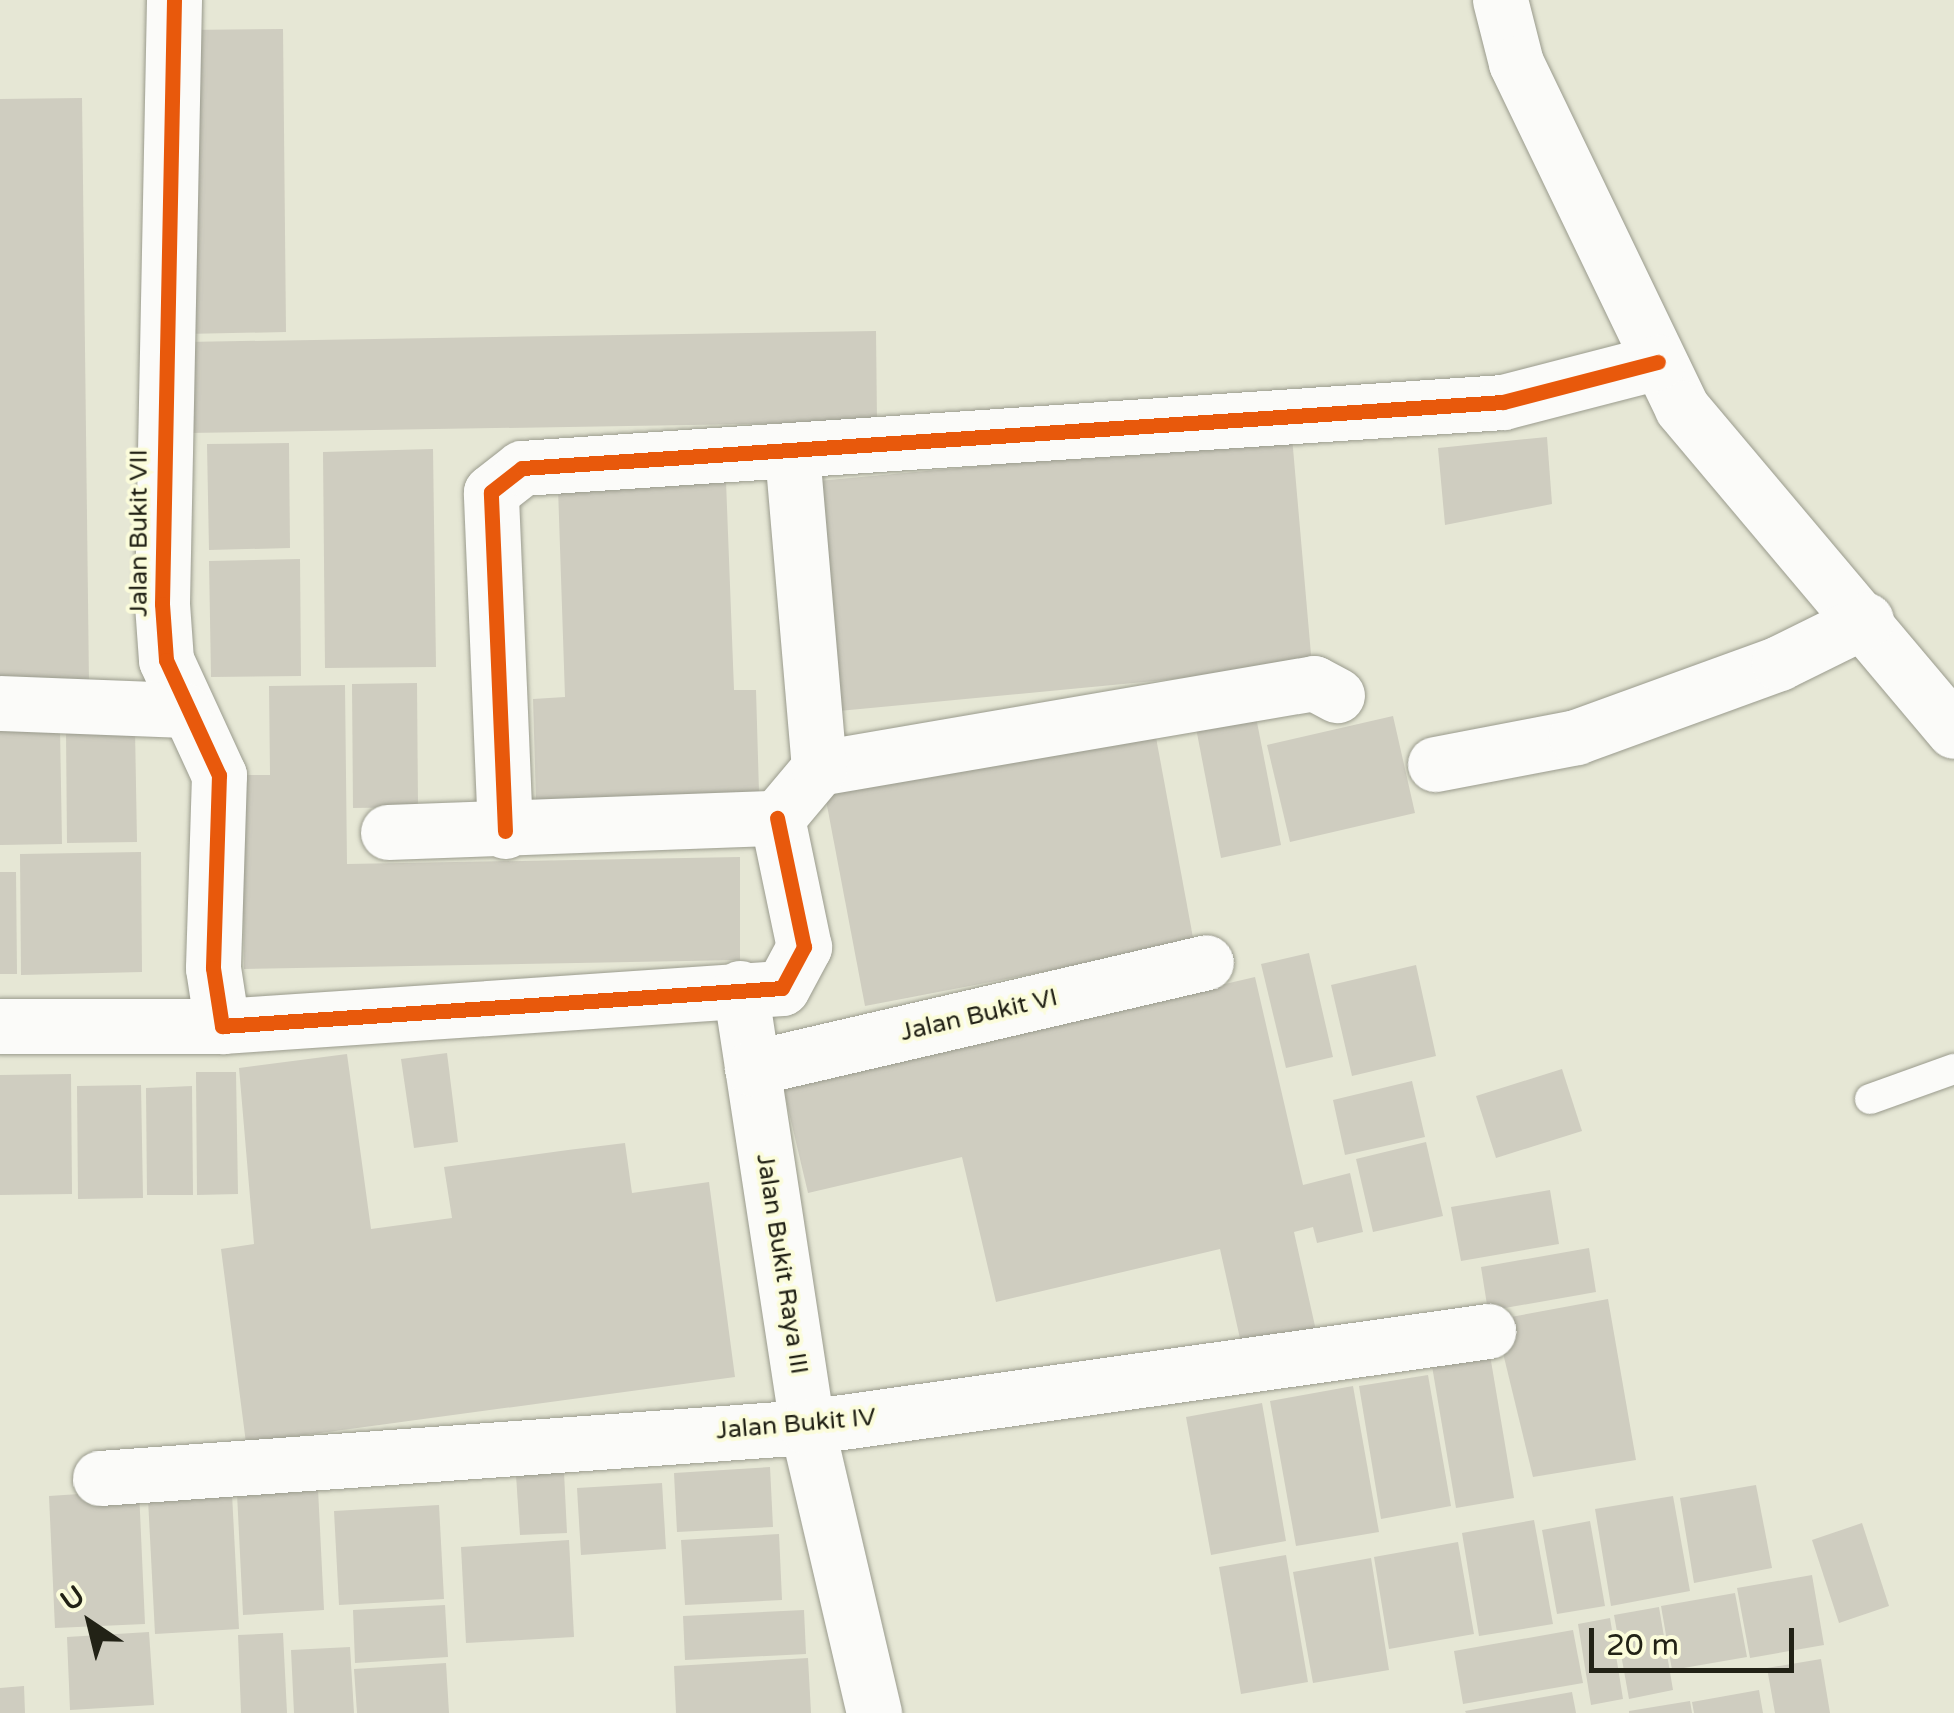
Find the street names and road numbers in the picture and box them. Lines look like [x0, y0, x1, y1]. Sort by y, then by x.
street label: Jalan Bukit VII [124, 449, 154, 617]
street label: Jalan Bukit VI [897, 982, 1061, 1048]
street label: Jalan Bukit Raya III [750, 1152, 814, 1376]
street label: Jalan Bukit IV [715, 1402, 877, 1446]

